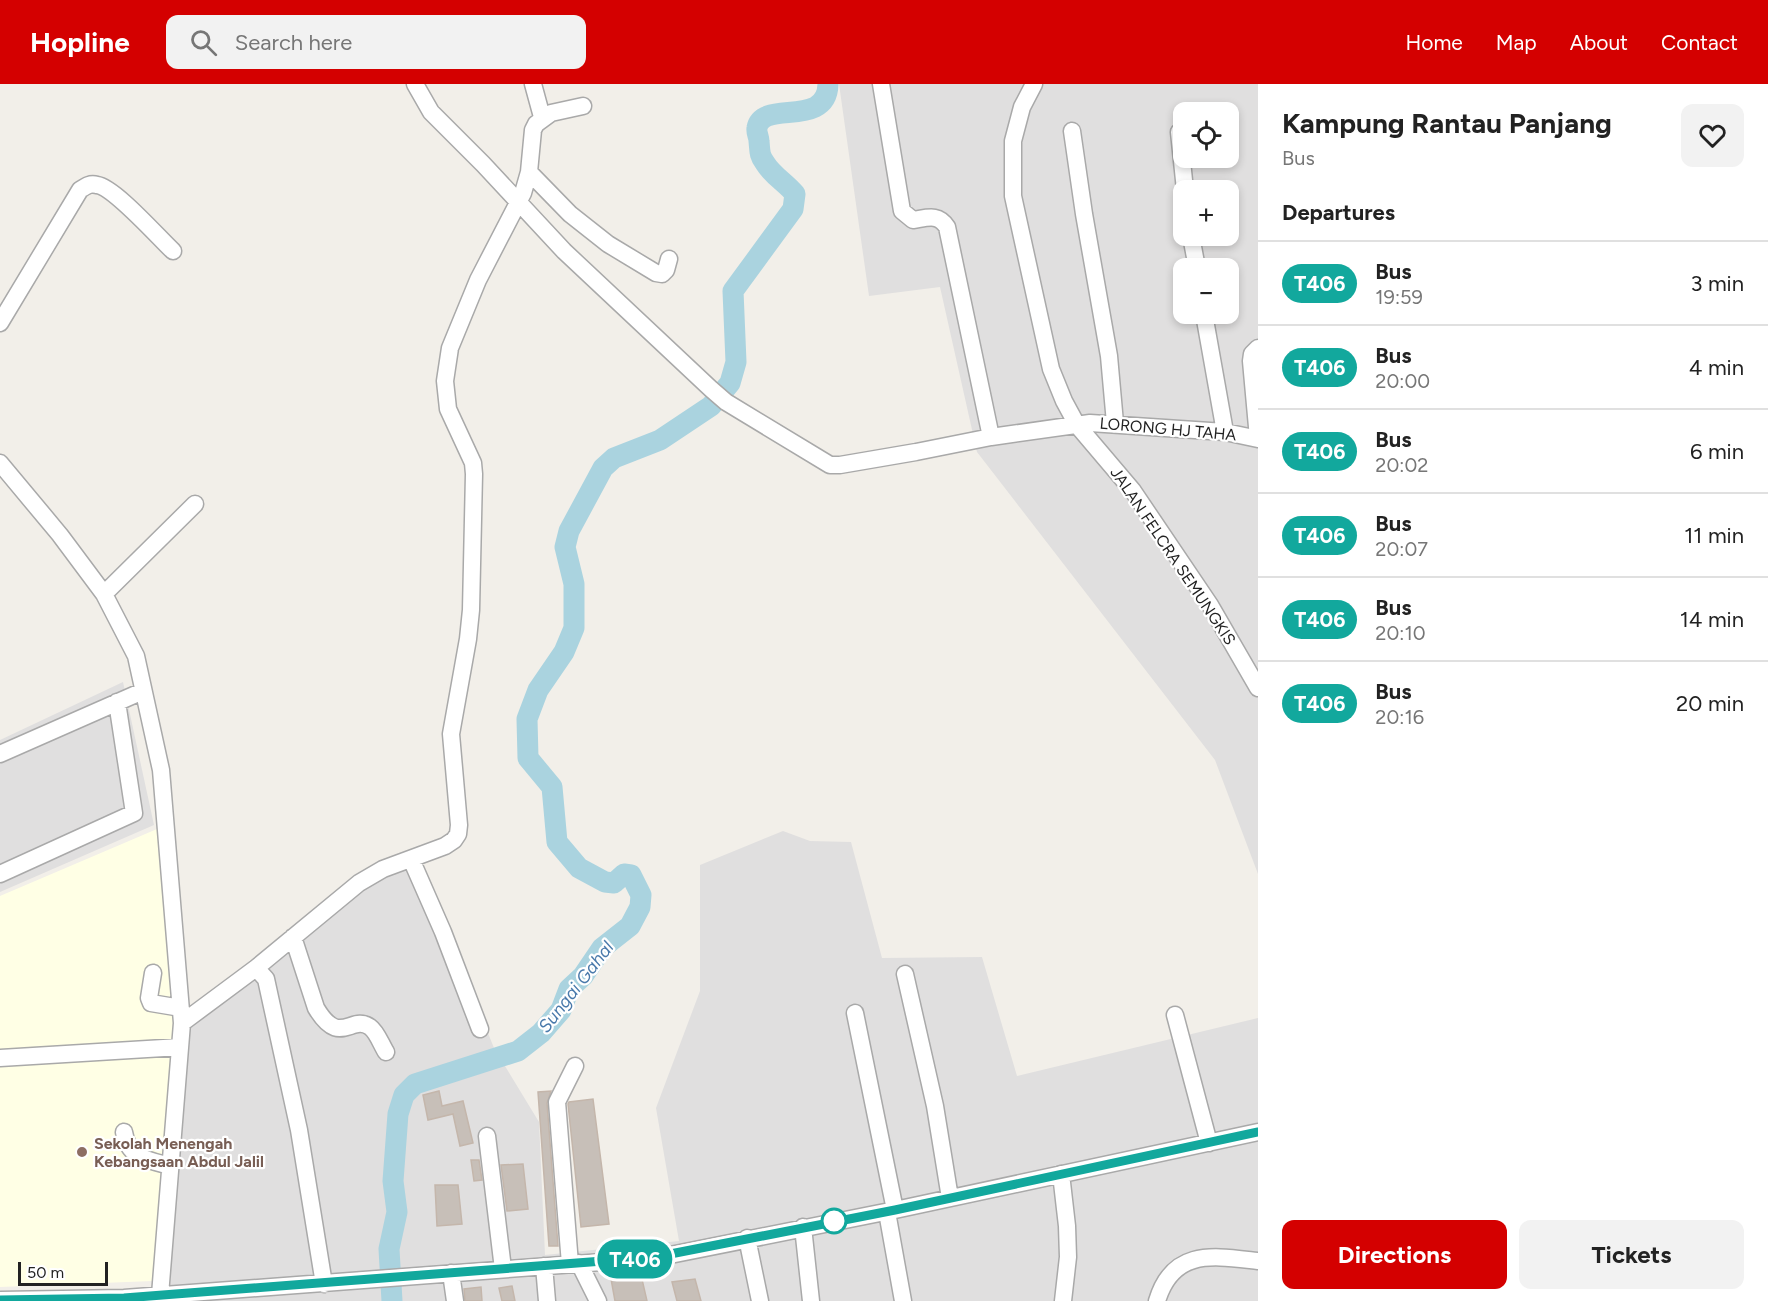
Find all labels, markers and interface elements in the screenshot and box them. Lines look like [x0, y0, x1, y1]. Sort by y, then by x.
search box [166, 15, 586, 69]
text: Hopline [30, 25, 130, 59]
icon: search [187, 26, 220, 59]
text: Search here [235, 29, 352, 56]
text: Home [1406, 30, 1463, 55]
text: Map [1496, 30, 1537, 55]
text: About [1570, 30, 1628, 55]
text: Contact [1661, 30, 1738, 55]
map controls [1173, 102, 1239, 324]
button: locate [1173, 102, 1239, 168]
button: heart [1681, 104, 1744, 167]
text: Kampung Rantau Panjang [1282, 106, 1612, 140]
text: Bus [1282, 146, 1315, 170]
button: + [1173, 180, 1239, 246]
text: Departures [1282, 199, 1395, 226]
button: − [1173, 258, 1239, 324]
text: Bus [1375, 258, 1412, 285]
text: 3 min [1690, 270, 1744, 297]
text: T406 [1294, 271, 1345, 296]
text: 19:59 [1375, 285, 1423, 309]
text: Bus [1375, 342, 1412, 369]
text: 4 min [1689, 354, 1744, 381]
text: T406 [1294, 355, 1345, 380]
text: 20:00 [1375, 369, 1430, 393]
street label: LORONG HJ TAHA [1099, 414, 1237, 444]
text: Bus [1375, 426, 1412, 453]
text: 6 min [1690, 438, 1744, 465]
text: T406 [1294, 439, 1345, 464]
text: 20:02 [1375, 453, 1428, 477]
street label: JALAN FELCRA SEMUNGKIS [1106, 464, 1240, 649]
text: Bus [1375, 510, 1412, 537]
text: 11 min [1684, 522, 1744, 549]
text: T406 [1294, 523, 1345, 548]
text: 20:07 [1375, 537, 1428, 561]
text: Bus [1375, 594, 1412, 621]
text: 14 min [1680, 606, 1744, 633]
text: T406 [1294, 607, 1345, 632]
text: 20:10 [1375, 621, 1426, 645]
text: Bus [1375, 678, 1412, 705]
text: 20 min [1676, 690, 1744, 717]
text: T406 [1294, 691, 1345, 716]
text: 20:16 [1375, 705, 1424, 729]
water label: Sungai Gahal [534, 936, 619, 1037]
place label: Sekolah Menengah Kebangsaan Abdul Jalil [94, 1134, 264, 1171]
marker: Sekolah Menengah Kebangsaan Abdul Jalil [75, 1145, 89, 1159]
unlabelled marker [821, 1208, 847, 1234]
button: Directions [1282, 1220, 1507, 1289]
button: Tickets [1519, 1220, 1744, 1289]
line badge: T406 [593, 1240, 677, 1278]
text: T406 [609, 1247, 661, 1272]
scale bar [18, 1259, 108, 1286]
text: 50 m [27, 1263, 64, 1282]

